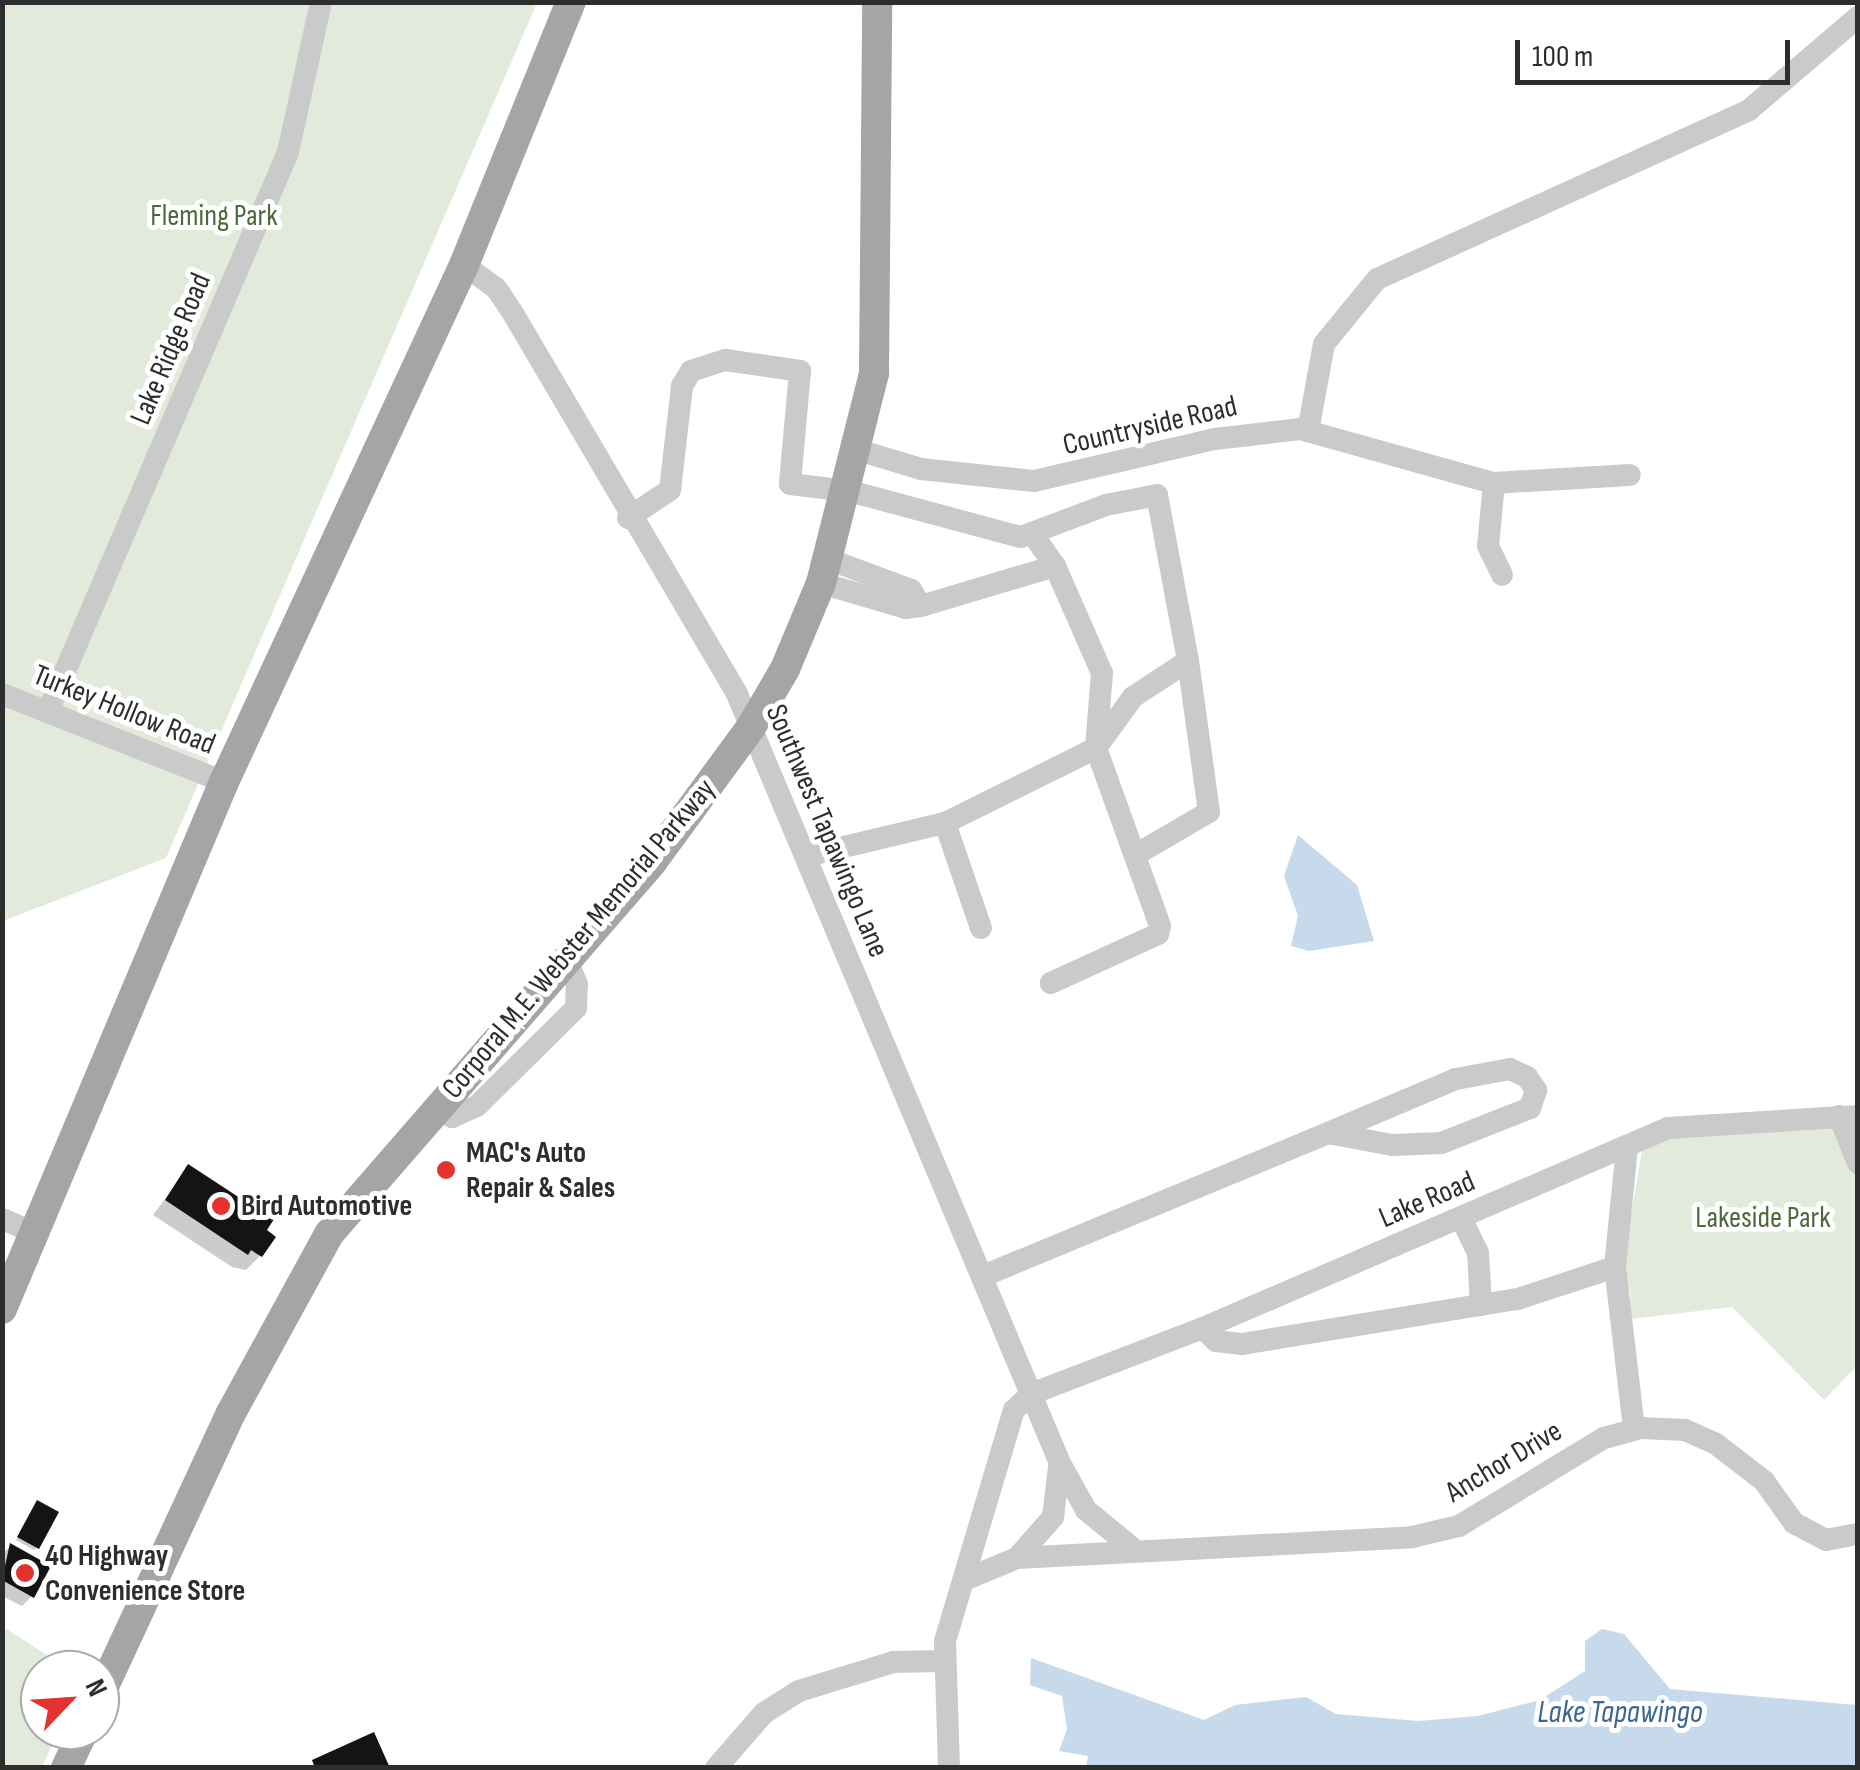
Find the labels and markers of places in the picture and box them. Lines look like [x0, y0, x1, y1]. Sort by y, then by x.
place label: MAC's Auto Repair & Sales [466, 1135, 615, 1206]
marker: MAC's Auto Repair & Sales [435, 1159, 457, 1181]
place label: Bird Automotive [241, 1188, 412, 1224]
marker: Bird Automotive [210, 1195, 232, 1217]
place label: 40 Highway Convenience Store [45, 1538, 245, 1608]
marker: 40 Highway Convenience Store [14, 1562, 36, 1584]

